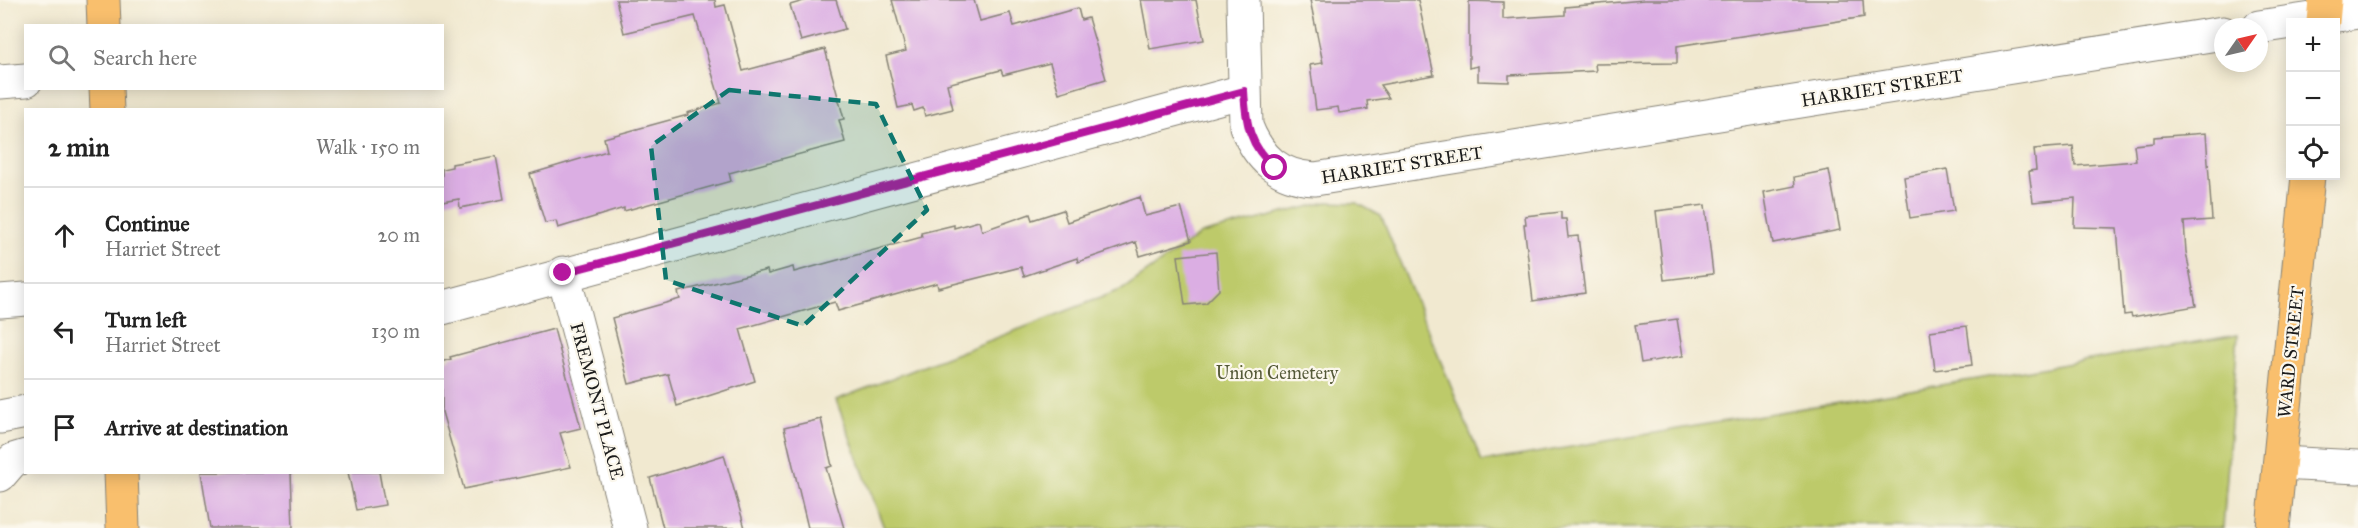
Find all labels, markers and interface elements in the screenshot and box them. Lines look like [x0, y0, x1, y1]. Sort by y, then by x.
north arrow [2214, 18, 2268, 72]
map controls [2286, 18, 2340, 180]
button: + [2286, 18, 2340, 72]
search box [24, 24, 444, 90]
icon: search [45, 41, 78, 74]
text: Search here [93, 44, 197, 71]
street label: HARRIET STREET [1800, 64, 1964, 112]
button: − [2286, 72, 2340, 126]
button: locate [2286, 126, 2340, 180]
text: 2 min [48, 131, 109, 163]
text: Walk · 150 m [316, 135, 420, 159]
street label: HARRIET STREET [1320, 141, 1484, 189]
route start [1261, 154, 1287, 180]
text: Continue [105, 210, 190, 237]
icon: ahead [48, 219, 81, 252]
text: 20 m [377, 223, 420, 247]
text: Harriet Street [105, 237, 221, 261]
route end [549, 259, 575, 285]
street label: WARD STREET [2273, 285, 2309, 419]
text: Turn left [105, 306, 187, 333]
icon: left [48, 315, 81, 348]
text: 130 m [371, 319, 420, 343]
street label: FREMONT PLACE [565, 320, 629, 482]
text: Harriet Street [105, 333, 221, 357]
park label: Union Cemetery [1216, 362, 1339, 384]
icon: arrive [48, 411, 81, 444]
text: Arrive at destination [105, 414, 288, 441]

